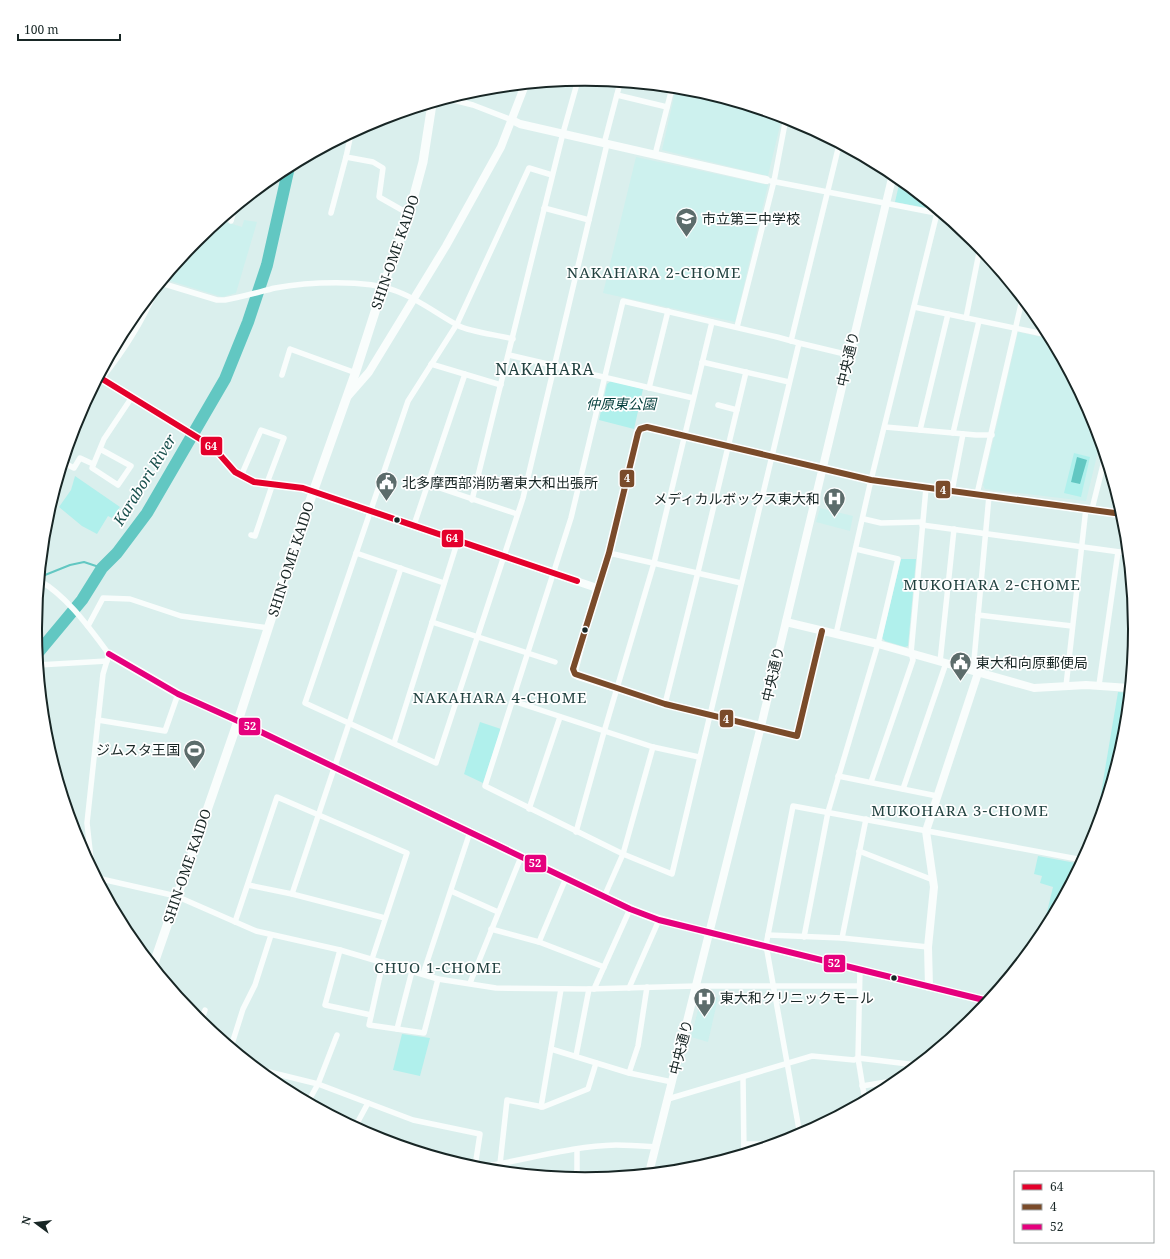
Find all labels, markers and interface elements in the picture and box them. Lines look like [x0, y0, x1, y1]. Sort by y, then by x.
scale bar [18, 16, 120, 42]
text: 100 m [24, 21, 59, 38]
street label: SHIN-OME KAIDO [366, 192, 423, 312]
school or university icon: 市立第三中学校 [673, 206, 699, 239]
place label: 市立第三中学校 [702, 209, 800, 228]
district label: NAKAHARA 2-CHOME [567, 262, 741, 282]
street label: 中央通り [832, 329, 863, 388]
district label: NAKAHARA [495, 358, 595, 380]
park label: 仲原東公園 [586, 394, 658, 413]
water label: Karabori River [108, 429, 181, 530]
line badge: 64 [200, 436, 223, 456]
text: 64 [205, 438, 217, 453]
line badge: 4 [619, 469, 635, 488]
public building icon: 北多摩西部消防署東大和出張所 [373, 470, 399, 503]
text: 4 [624, 470, 630, 485]
place label: 北多摩西部消防署東大和出張所 [402, 473, 598, 492]
line badge: 4 [935, 480, 951, 499]
text: 4 [940, 482, 946, 497]
hospital icon: メディカルボックス東大和 [822, 486, 848, 519]
place label: メディカルボックス東大和 [653, 489, 820, 508]
street label: SHIN-OME KAIDO [263, 499, 318, 619]
unlabelled marker [392, 515, 402, 525]
line badge: 64 [441, 529, 464, 548]
text: 64 [446, 530, 458, 545]
district label: MUKOHARA 2-CHOME [903, 574, 1081, 594]
unlabelled marker [580, 625, 590, 635]
street label: 中央通り [757, 644, 788, 703]
public building icon: 東大和向原郵便局 [947, 650, 973, 683]
place label: 東大和向原郵便局 [976, 653, 1088, 672]
district label: NAKAHARA 4-CHOME [413, 687, 587, 707]
line badge: 4 [719, 709, 734, 728]
text: 4 [723, 711, 729, 726]
line badge: 52 [238, 717, 261, 736]
text: 52 [244, 718, 256, 733]
sports icon: ジムスタ王国 [182, 737, 208, 770]
place label: ジムスタ王国 [96, 740, 180, 759]
district label: MUKOHARA 3-CHOME [871, 800, 1049, 820]
street label: SHIN-OME KAIDO [158, 806, 215, 926]
line badge: 52 [524, 854, 547, 873]
text: 52 [529, 855, 541, 870]
line badge: 52 [823, 954, 846, 973]
text: 52 [828, 955, 840, 970]
district label: CHUO 1-CHOME [374, 957, 502, 977]
unlabelled marker [889, 973, 899, 983]
hospital icon: 東大和クリニックモール [692, 985, 718, 1018]
place label: 東大和クリニックモール [720, 988, 874, 1007]
street label: 中央通り [665, 1017, 697, 1076]
legend [1014, 1171, 1154, 1243]
text: 64 [1050, 1178, 1064, 1195]
text: 4 [1050, 1198, 1057, 1215]
north arrow [16, 1203, 56, 1243]
text: N [17, 1214, 34, 1226]
text: 52 [1050, 1218, 1063, 1235]

